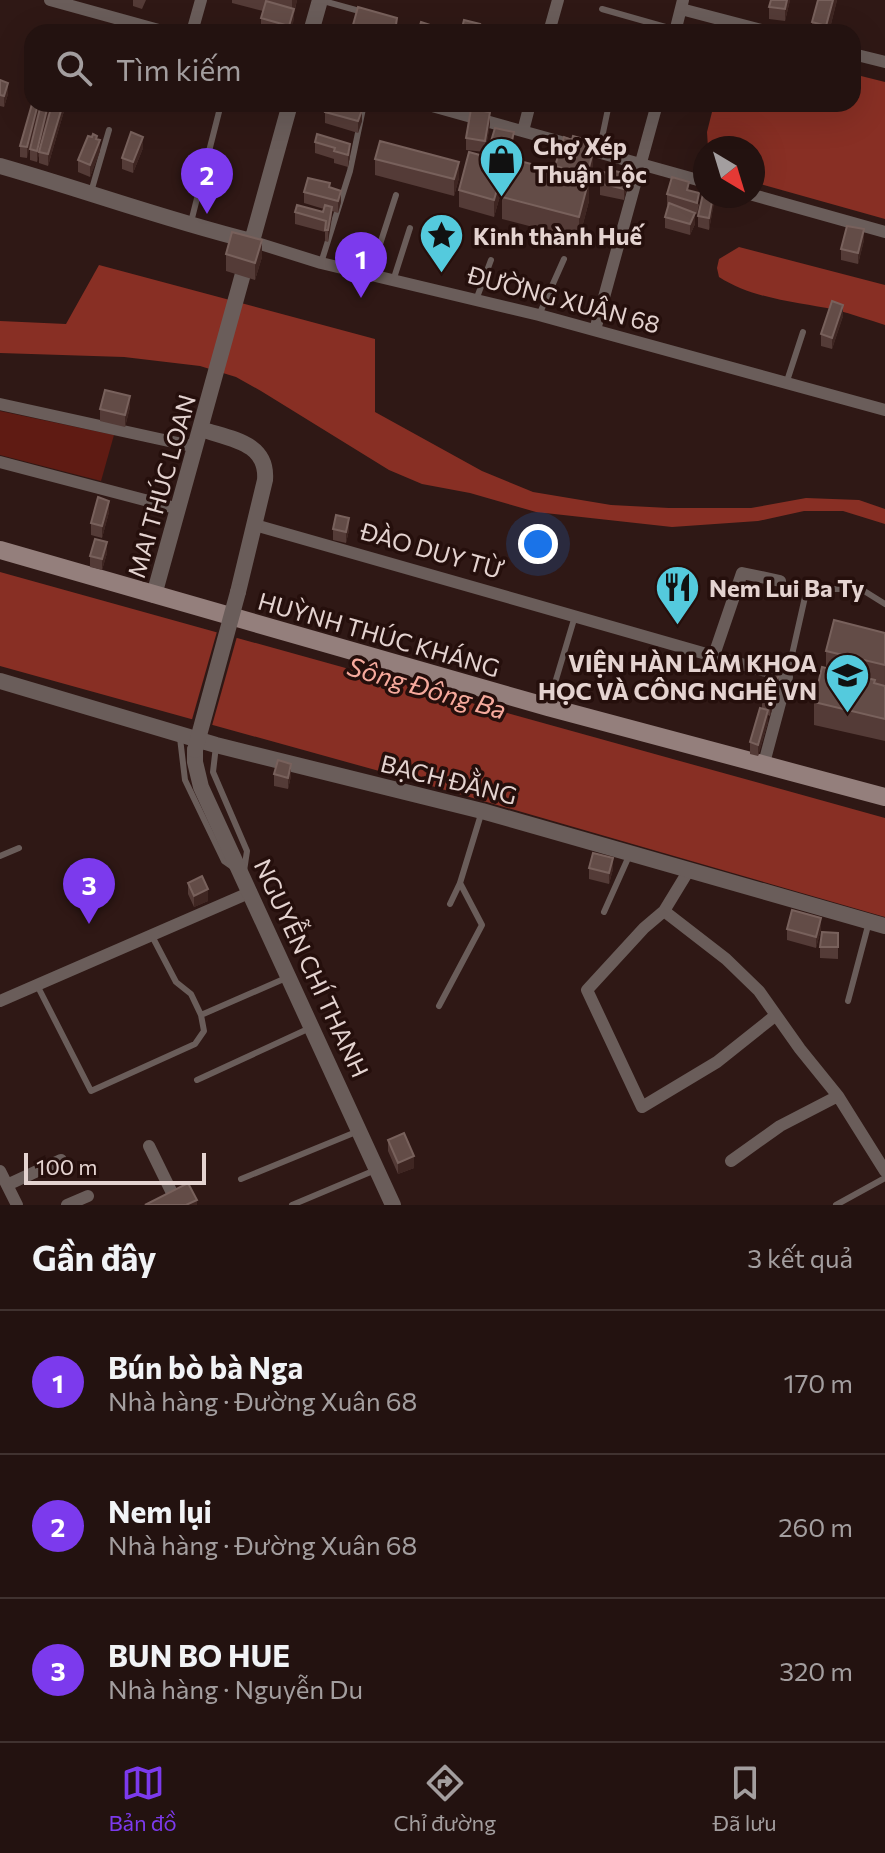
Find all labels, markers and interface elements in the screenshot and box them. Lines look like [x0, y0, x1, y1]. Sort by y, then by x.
search box [24, 24, 861, 112]
icon: search [52, 46, 96, 90]
text: Tìm kiếm [116, 50, 241, 87]
place label: Chợ Xép Thuận Lộc [533, 131, 647, 188]
shop icon: Chợ Xép Thuận Lộc [478, 135, 526, 198]
north arrow [693, 136, 765, 208]
pin: 2 [181, 148, 233, 214]
place icon: Kinh thành Huế [418, 211, 466, 274]
place label: Kinh thành Huế [473, 221, 645, 250]
pin: 1 [335, 232, 387, 298]
street label: ĐƯỜNG XUÂN 68 [464, 259, 663, 339]
street label: MAI THÚC LOAN [121, 391, 201, 581]
street label: ĐÀO DUY TỪ [356, 516, 507, 584]
your location [518, 524, 558, 564]
restaurant icon: Nem Lui Ba Ty [654, 563, 702, 626]
place label: Nem Lui Ba Ty [709, 573, 864, 602]
street label: HUỲNH THÚC KHÁNG [255, 586, 503, 682]
place label: VIỆN HÀN LÂM KHOA HỌC VÀ CÔNG NGHỆ VN [538, 648, 817, 706]
water label: Sông Đông Ba [344, 650, 510, 724]
school or university icon: VIỆN HÀN LÂM KHOA HỌC VÀ CÔNG NGHỆ VN [824, 652, 872, 715]
street label: BẠCH ĐẰNG [378, 745, 521, 810]
street label: NGUYỄN CHÍ THANH [249, 853, 379, 1082]
pin: 3 [63, 858, 115, 924]
scale bar [24, 1149, 206, 1185]
text: 100 m [36, 1153, 98, 1180]
text: Gần đây [32, 1236, 157, 1278]
text: 3 kết quả [747, 1242, 853, 1273]
text: Bún bò bà Nga [108, 1348, 303, 1385]
text: 1 [52, 1367, 64, 1398]
text: 170 m [784, 1367, 853, 1398]
text: Nhà hàng · Đường Xuân 68 [108, 1385, 417, 1416]
text: Nem lụi [108, 1492, 212, 1529]
text: 2 [51, 1511, 65, 1542]
text: 260 m [778, 1511, 853, 1542]
text: Nhà hàng · Đường Xuân 68 [108, 1529, 417, 1560]
text: BUN BO HUE [108, 1636, 290, 1673]
text: 3 [50, 1655, 66, 1686]
text: 320 m [779, 1655, 853, 1686]
text: Nhà hàng · Nguyễn Du [108, 1673, 363, 1704]
tab: Bản đồ [108, 1761, 177, 1836]
tab: Chỉ đường [393, 1761, 496, 1836]
tab: Đã lưu [713, 1761, 777, 1836]

